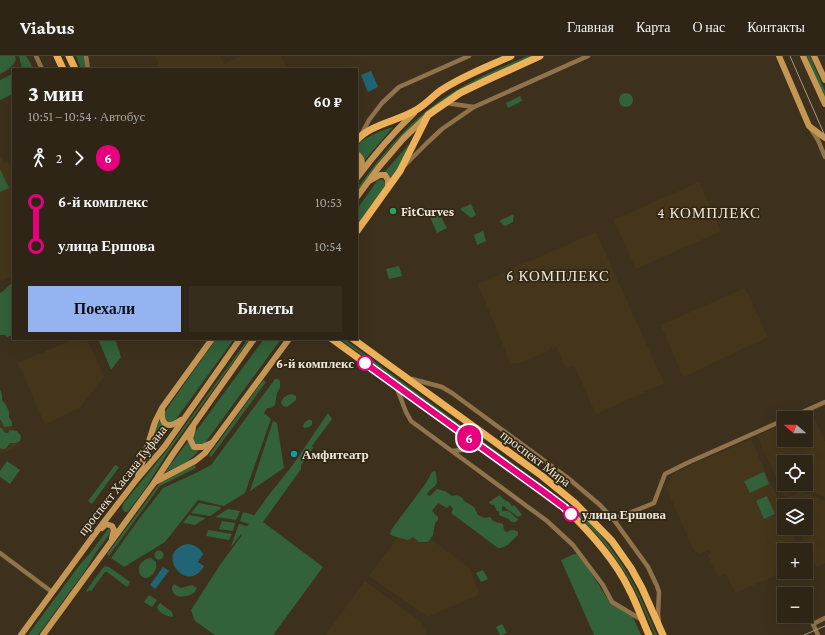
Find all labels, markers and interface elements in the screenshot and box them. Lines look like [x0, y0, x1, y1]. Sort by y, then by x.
text: Viabus [20, 17, 75, 38]
text: Главная [567, 19, 614, 35]
text: Карта [636, 19, 671, 35]
text: О нас [693, 19, 725, 35]
text: Контакты [747, 19, 805, 35]
text: 3 мин [28, 81, 83, 106]
text: 60 ₽ [313, 94, 342, 110]
text: 10:51 – 10:54 · Автобус [28, 109, 145, 124]
icon: walk [28, 147, 50, 169]
icon: forward [68, 147, 90, 169]
text: 6 [104, 150, 112, 166]
text: 2 [56, 151, 62, 166]
text: 6-й комплекс [58, 194, 148, 210]
text: 10:53 [315, 195, 342, 210]
place label: FitCurves [401, 204, 454, 219]
district label: 4 КОМПЛЕКС [657, 205, 761, 221]
marker: FitCurves [388, 206, 398, 216]
text: улица Ершова [58, 238, 155, 254]
text: 10:54 [315, 239, 342, 254]
district label: 6 КОМПЛЕКС [506, 268, 610, 284]
button: Поехали [28, 286, 181, 332]
button: Билеты [189, 286, 342, 332]
marker: 6-й комплекс [357, 355, 373, 371]
place label: 6-й комплекс [276, 356, 354, 371]
north arrow [777, 411, 813, 447]
map controls [777, 411, 813, 623]
street label: проспект Хасана Туфана [75, 422, 170, 538]
line badge: 6 [456, 425, 482, 451]
street label: проспект Мира [498, 427, 574, 490]
text: 6 [465, 430, 473, 446]
place label: Амфитеатр [302, 447, 369, 462]
marker: Амфитеатр [289, 449, 299, 459]
button: locate [777, 455, 813, 491]
button: layers [777, 499, 813, 535]
marker: улица Ершова [563, 506, 579, 522]
place label: улица Ершова [582, 507, 667, 522]
button: + [777, 543, 813, 579]
button: − [777, 587, 813, 623]

